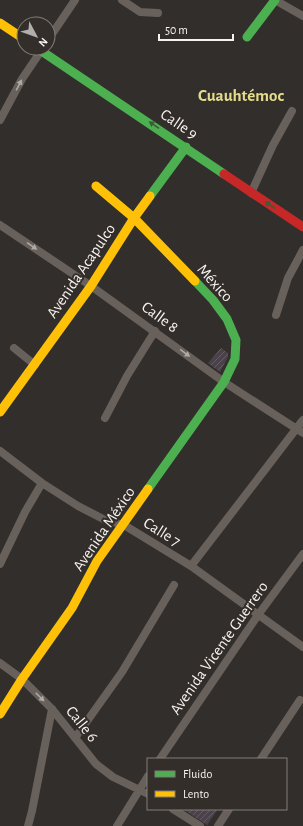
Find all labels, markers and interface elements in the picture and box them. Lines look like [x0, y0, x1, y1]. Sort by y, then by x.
north arrow [16, 16, 56, 56]
scale bar [159, 16, 233, 42]
text: 50 m [165, 24, 188, 36]
text: N [37, 36, 50, 49]
one-way arrow [15, 79, 22, 91]
district label: Cuauhtémoc [198, 87, 284, 104]
street label: Calle 9 [157, 106, 201, 142]
one-way arrow [148, 122, 159, 129]
one-way arrow [265, 201, 276, 209]
street label: Avenida Acapulco [44, 221, 118, 321]
one-way arrow [27, 243, 38, 250]
street label: México [194, 261, 236, 305]
street label: Calle 8 [139, 298, 181, 336]
one-way arrow [179, 349, 190, 357]
street label: Avenida México [70, 484, 138, 574]
street label: Calle 7 [141, 515, 184, 550]
street label: Avenida Vicente Guerrero [167, 578, 271, 717]
one-way arrow [35, 693, 45, 702]
street label: Calle 6 [63, 703, 101, 745]
legend [147, 758, 287, 810]
text: Fluido [183, 768, 212, 780]
text: Lento [183, 788, 209, 800]

